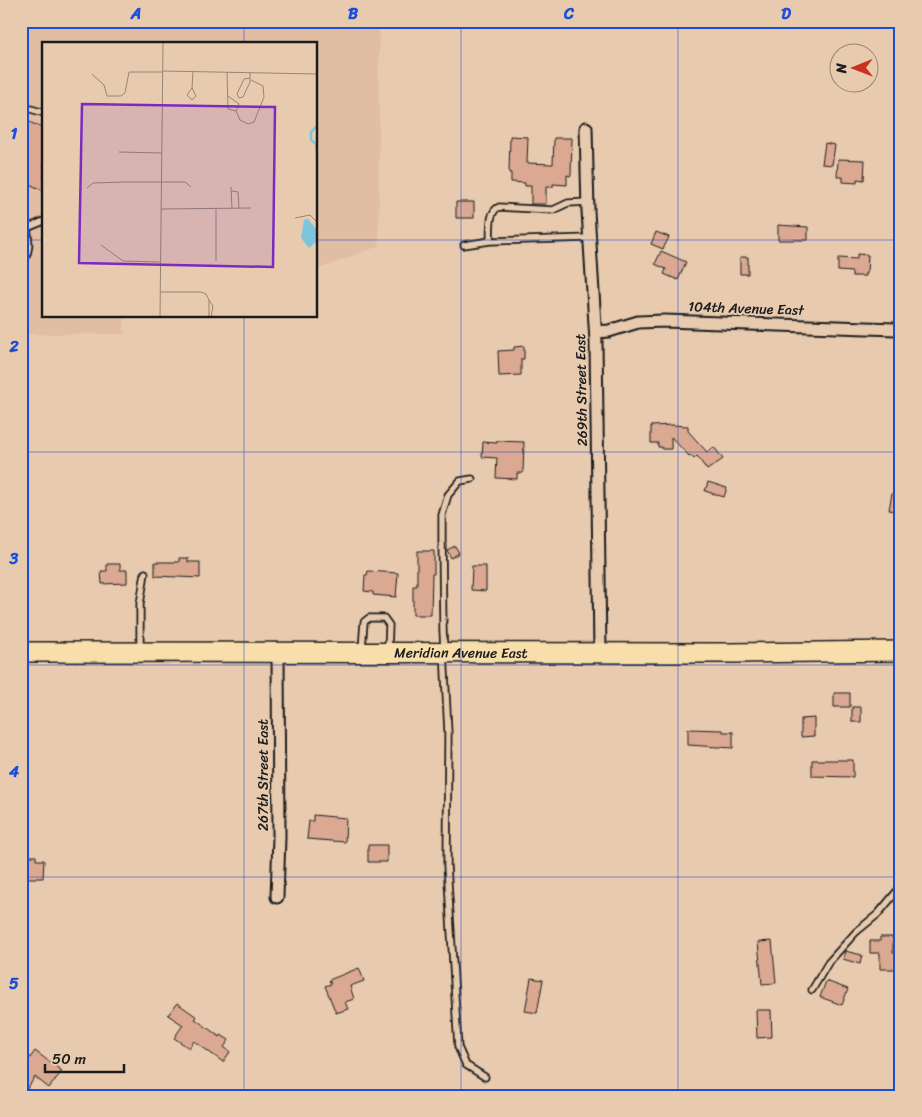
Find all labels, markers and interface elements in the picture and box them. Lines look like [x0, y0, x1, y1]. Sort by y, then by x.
text: A [130, 0, 141, 28]
text: B [348, 0, 359, 28]
text: C [563, 0, 575, 28]
text: D [781, 0, 791, 28]
inset map [42, 42, 318, 318]
north arrow [830, 42, 880, 92]
text: N [829, 63, 854, 74]
text: 1 [11, 119, 18, 148]
street label: 104th Avenue East [688, 294, 806, 323]
text: 2 [8, 332, 19, 361]
street label: 269th Street East [568, 333, 595, 447]
text: 3 [9, 544, 19, 573]
street label: Meridian Avenue East [394, 641, 528, 666]
street label: 267th Street East [251, 719, 276, 831]
text: 4 [8, 757, 19, 786]
text: 5 [9, 969, 19, 998]
scale bar [45, 1042, 124, 1074]
text: 50 m [52, 1046, 87, 1072]

